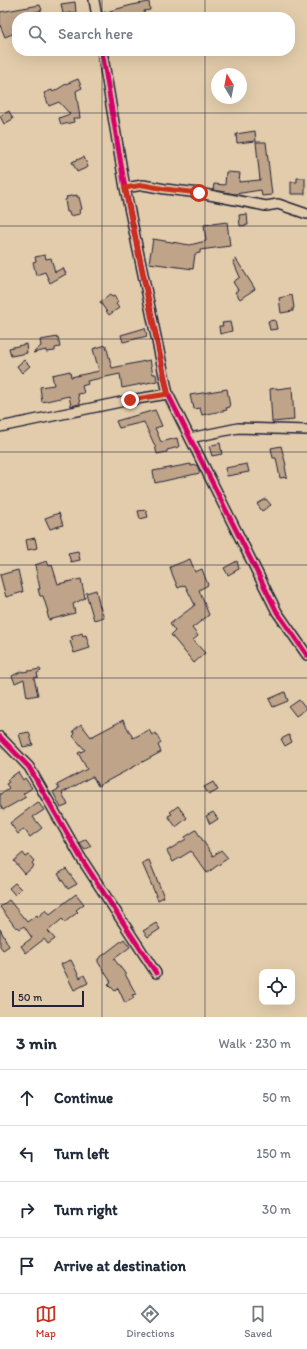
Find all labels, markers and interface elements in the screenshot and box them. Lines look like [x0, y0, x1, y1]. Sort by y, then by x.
search box [12, 12, 295, 56]
icon: search [26, 23, 48, 45]
text: Search here [58, 25, 133, 43]
north arrow [211, 68, 247, 104]
route start [190, 184, 208, 202]
route end [121, 391, 139, 409]
map controls [259, 969, 295, 1005]
button: locate [259, 969, 295, 1005]
scale bar [12, 989, 84, 1008]
text: 50 m [18, 991, 42, 1004]
text: 3 min [16, 1033, 57, 1053]
text: Walk · 230 m [219, 1036, 291, 1051]
icon: ahead [16, 1087, 38, 1109]
text: Continue [54, 1089, 113, 1107]
text: 50 m [262, 1090, 291, 1105]
icon: left [16, 1143, 38, 1165]
text: Turn left [54, 1145, 109, 1163]
text: 150 m [256, 1146, 291, 1161]
icon: right [16, 1199, 38, 1221]
text: Turn right [54, 1201, 118, 1219]
text: 30 m [262, 1202, 291, 1217]
icon: arrive [16, 1255, 38, 1277]
text: Arrive at destination [54, 1257, 186, 1275]
tab: Map [35, 1303, 57, 1340]
tab: Directions [126, 1303, 175, 1340]
tab: Saved [244, 1303, 272, 1340]

